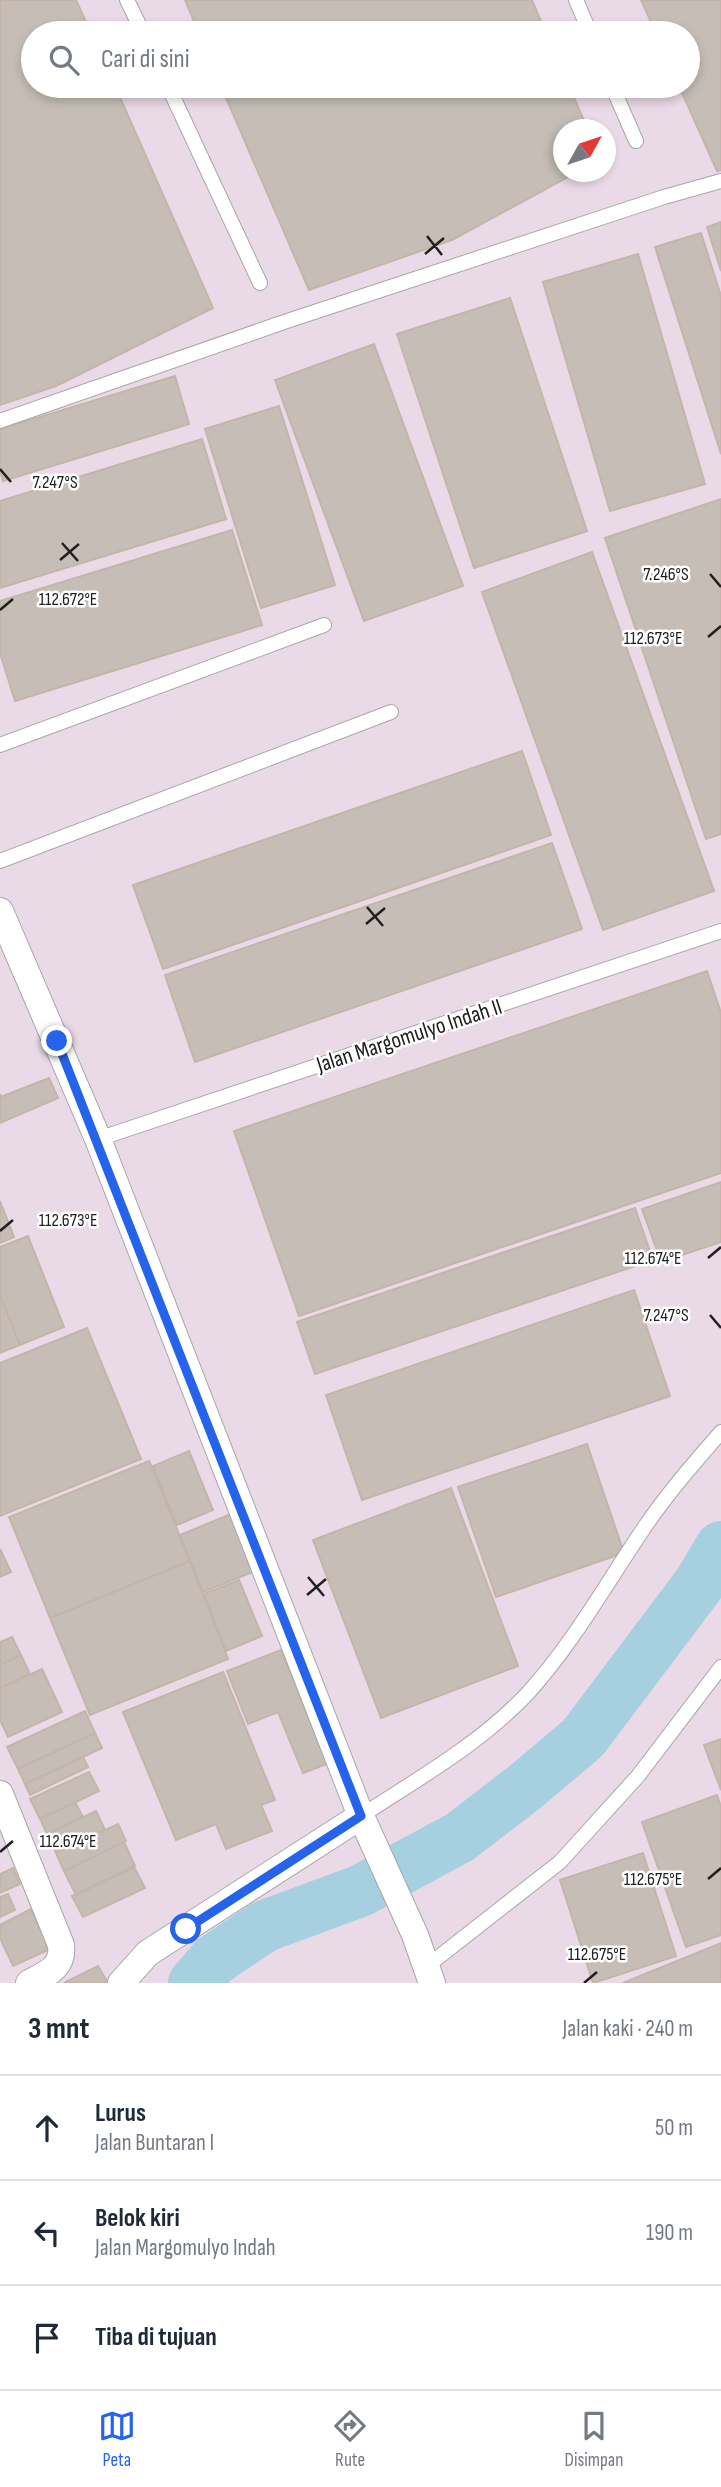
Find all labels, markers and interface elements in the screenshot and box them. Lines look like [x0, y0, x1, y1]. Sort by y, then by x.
search box [21, 21, 700, 98]
icon: search [45, 41, 83, 79]
text: Cari di sini [101, 44, 190, 75]
north arrow [553, 119, 616, 182]
text: 7.247°S [32, 472, 78, 493]
text: 7.246°S [643, 564, 689, 585]
text: 112.672°E [39, 589, 97, 610]
text: 112.673°E [624, 628, 682, 649]
street label: Jalan Margomulyo Indah II [312, 993, 506, 1079]
route end [41, 1025, 72, 1056]
text: 112.673°E [39, 1210, 97, 1231]
text: 112.674°E [625, 1248, 682, 1269]
text: 7.247°S [643, 1305, 689, 1326]
text: 112.674°E [40, 1831, 97, 1852]
text: 112.675°E [624, 1869, 682, 1890]
route start [170, 1913, 201, 1944]
text: 112.675°E [568, 1944, 626, 1965]
text: 3 mnt [28, 2011, 89, 2047]
text: Jalan kaki · 240 m [563, 2015, 693, 2043]
text: Lurus [95, 2098, 146, 2129]
icon: ahead [28, 2109, 66, 2147]
text: 50 m [655, 2114, 693, 2142]
text: Jalan Buntaran I [95, 2129, 214, 2157]
text: Belok kiri [95, 2203, 180, 2234]
icon: left [28, 2214, 66, 2252]
text: 190 m [646, 2219, 693, 2247]
text: Jalan Margomulyo Indah [95, 2234, 276, 2262]
icon: arrive [28, 2319, 66, 2357]
text: Tiba di tujuan [95, 2322, 217, 2353]
tab: Peta [98, 2407, 136, 2472]
tab: Rute [331, 2407, 369, 2472]
tab: Disimpan [565, 2407, 623, 2472]

